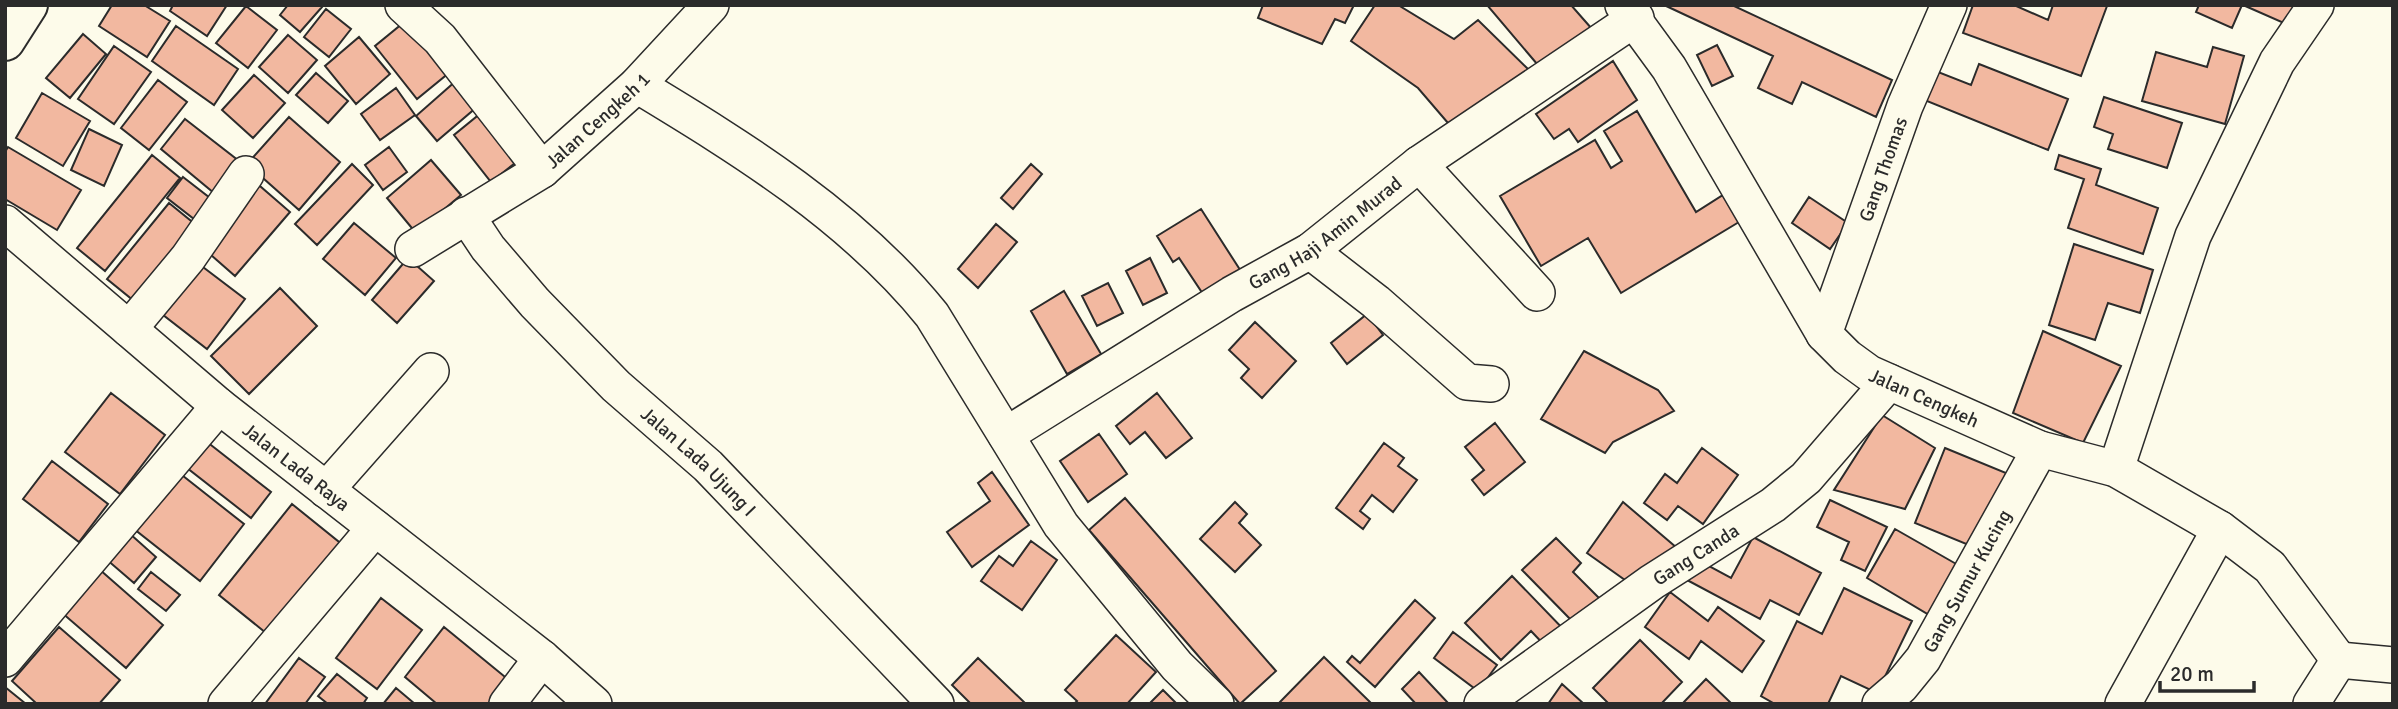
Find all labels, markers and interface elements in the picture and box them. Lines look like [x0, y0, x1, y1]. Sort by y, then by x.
street label: Jalan Cengkeh 1 [541, 68, 656, 174]
street label: Gang Thomas [1854, 114, 1913, 225]
street label: Gang Haji Amin Murad [1245, 171, 1407, 296]
street label: Jalan Cengkeh [1865, 364, 1982, 433]
street label: Jalan Lada Ujung I [636, 402, 761, 522]
street label: Jalan Lada Raya [237, 418, 354, 517]
street label: Gang Sumur Kucing [1918, 505, 2017, 657]
street label: Gang Canda [1649, 519, 1744, 591]
scale bar [2160, 650, 2254, 694]
text: 20 m [2170, 661, 2214, 687]

